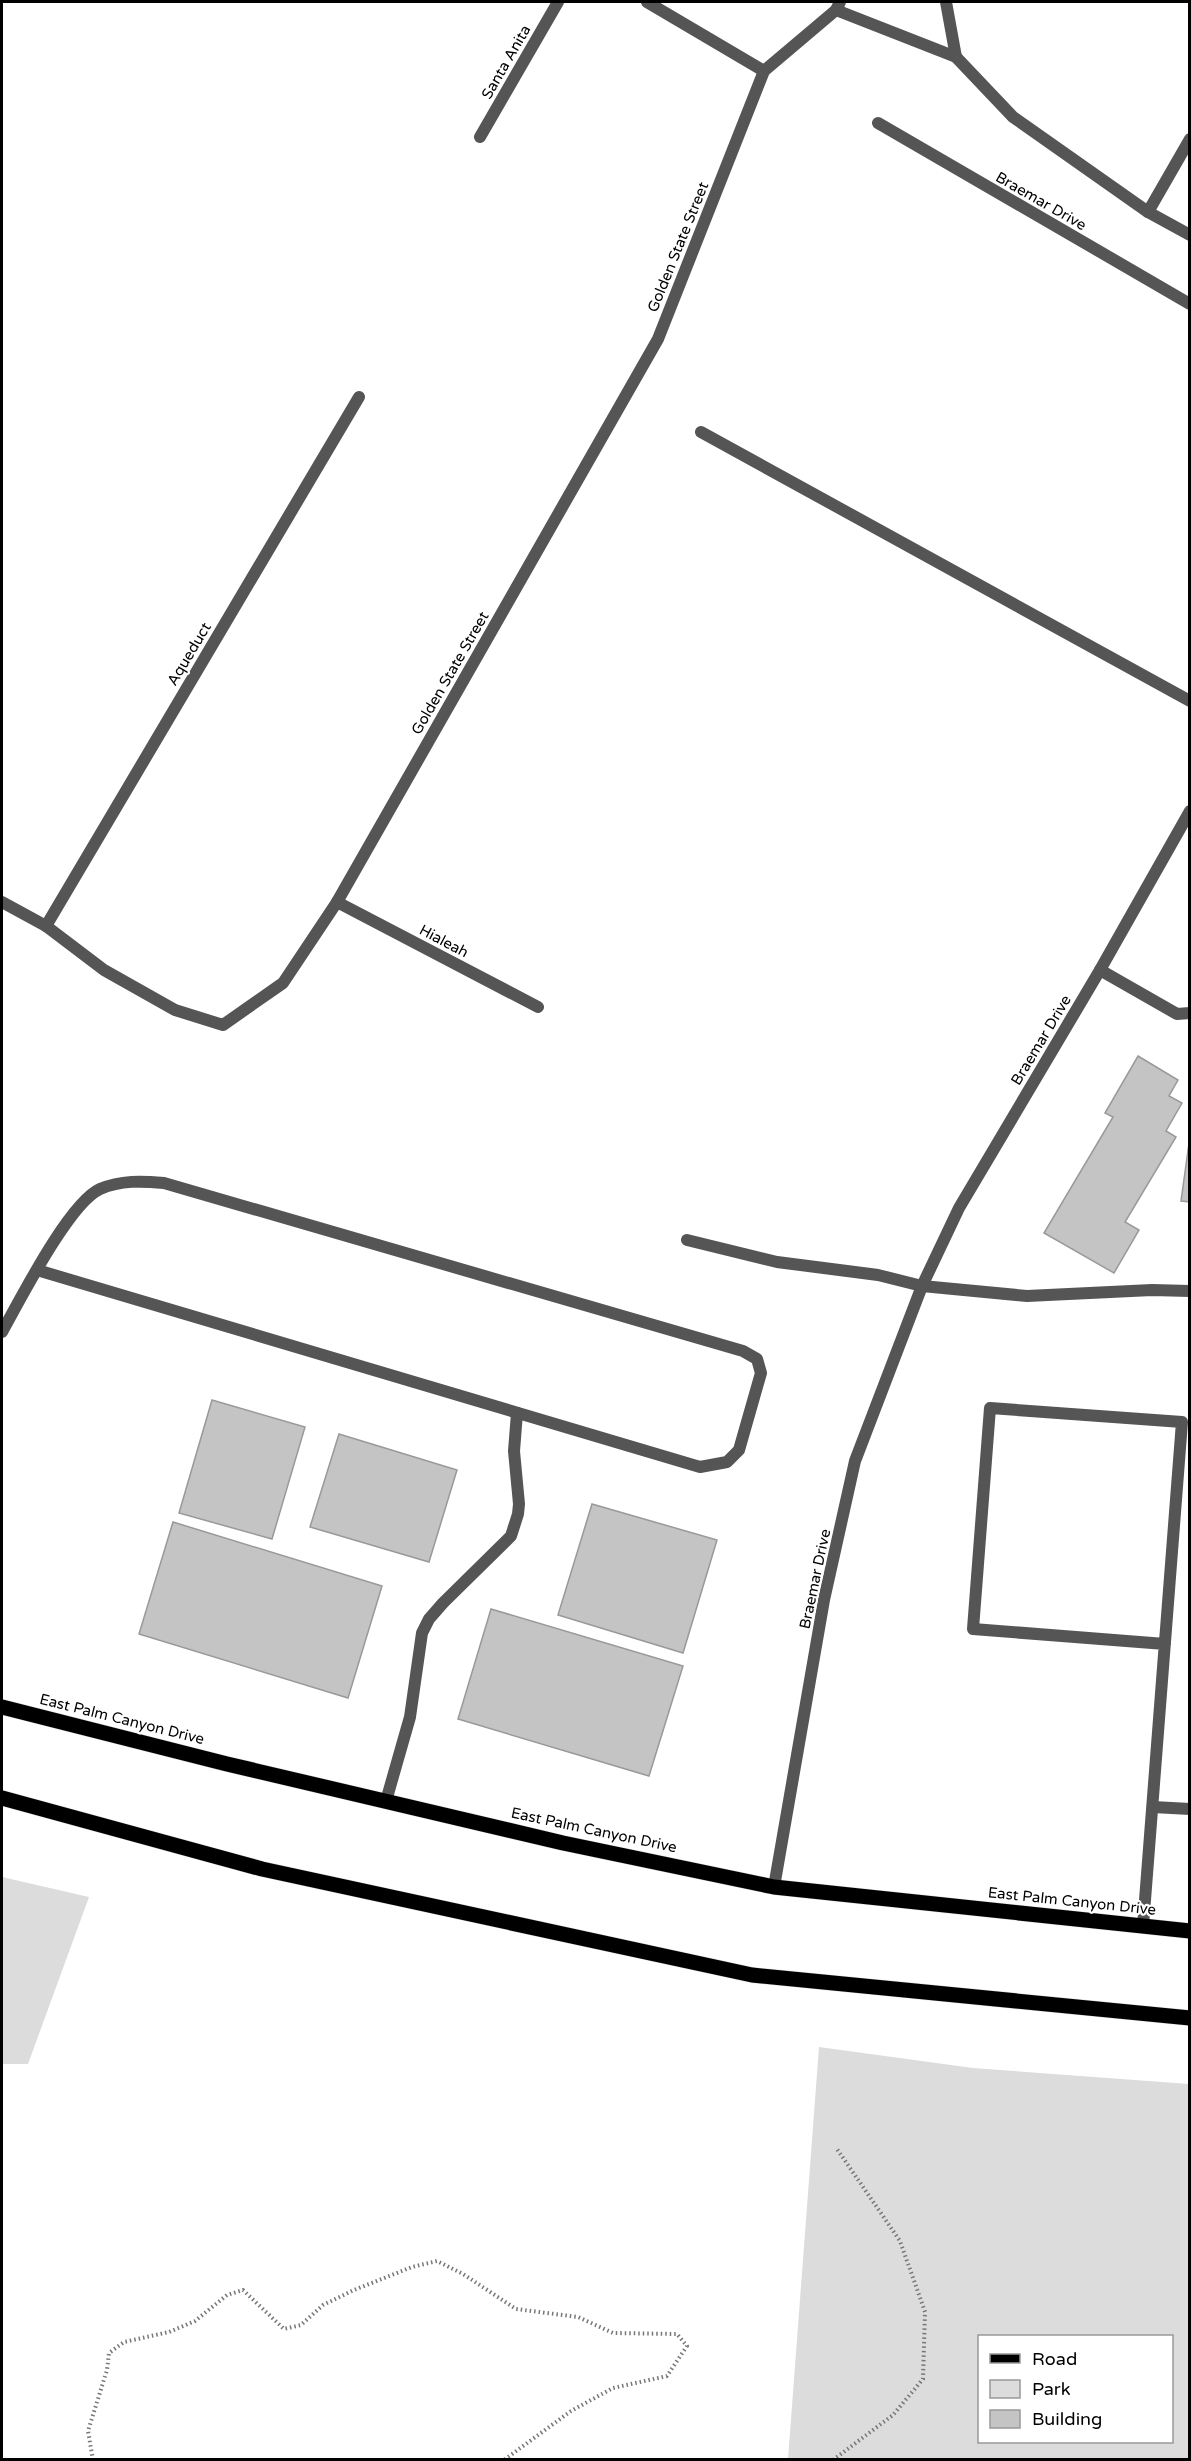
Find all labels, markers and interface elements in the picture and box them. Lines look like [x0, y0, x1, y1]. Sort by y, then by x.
street label: Santa Anita [477, 22, 535, 102]
street label: Braemar Drive [992, 168, 1090, 234]
street label: Golden State Street [644, 179, 712, 315]
street label: Golden State Street [407, 608, 493, 738]
street label: Aqueduct [163, 619, 215, 689]
street label: Hialeah [416, 921, 472, 961]
street label: Braemar Drive [1007, 992, 1075, 1088]
street label: Braemar Drive [796, 1527, 834, 1631]
street label: East Palm Canyon Drive [38, 1690, 206, 1748]
street label: East Palm Canyon Drive [509, 1804, 679, 1856]
street label: East Palm Canyon Drive [987, 1883, 1157, 1919]
legend [978, 2335, 1173, 2443]
text: Road [1032, 2348, 1077, 2370]
text: Park [1032, 2378, 1071, 2400]
text: Building [1032, 2408, 1102, 2430]

